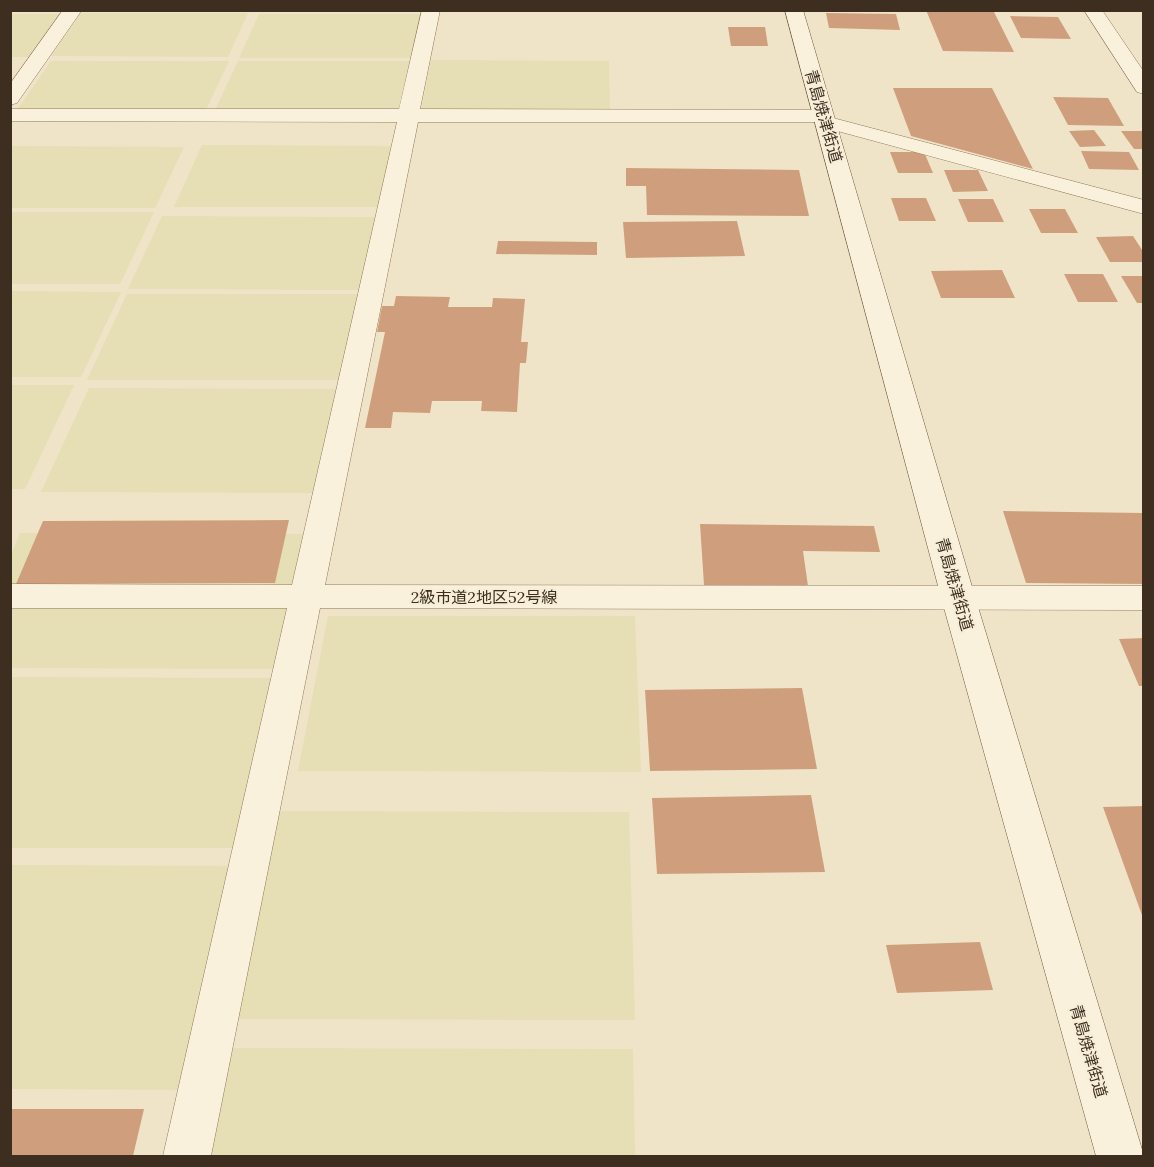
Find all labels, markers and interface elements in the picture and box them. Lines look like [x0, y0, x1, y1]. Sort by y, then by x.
street label: 青島焼津街道 [801, 67, 847, 165]
street label: 青島焼津街道 [932, 535, 978, 633]
street label: 2級市道2地区52号線 [411, 587, 557, 607]
street label: 青島焼津街道 [1066, 1002, 1112, 1100]

